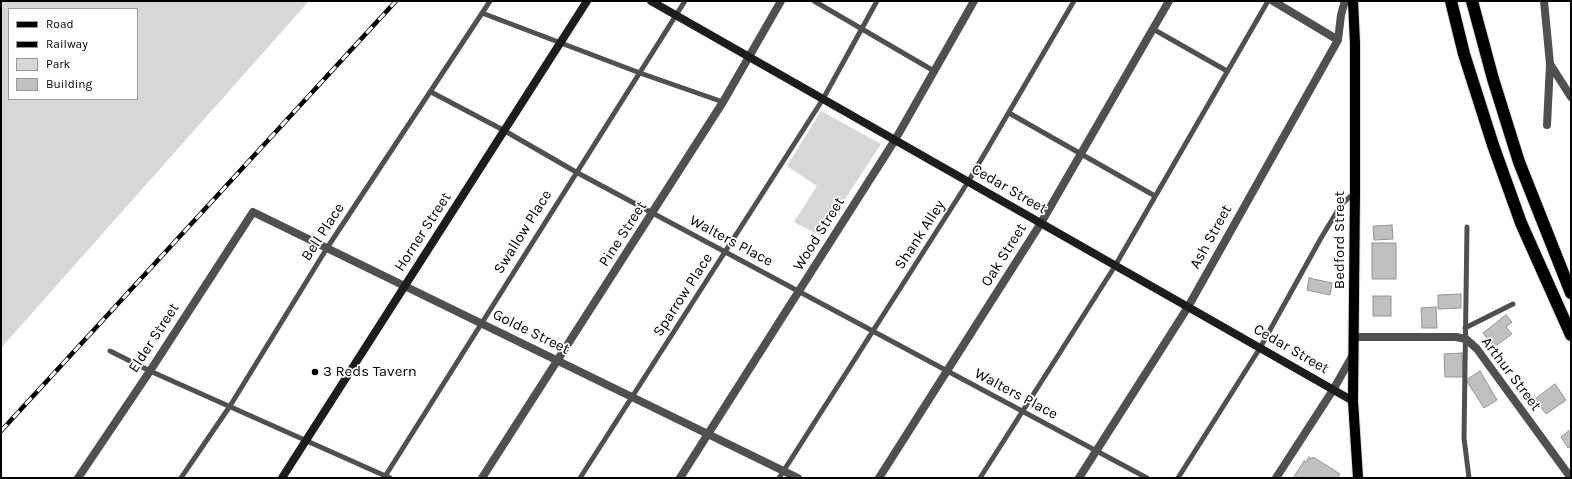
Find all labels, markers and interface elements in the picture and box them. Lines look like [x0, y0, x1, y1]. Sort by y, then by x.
legend [8, 8, 138, 100]
text: Road [46, 17, 74, 31]
text: Railway [46, 37, 88, 51]
text: Park [46, 57, 70, 71]
text: Building [46, 77, 92, 91]
street label: Cedar Street [968, 160, 1050, 218]
street label: Swallow Place [490, 187, 556, 277]
street label: Horner Street [391, 189, 455, 275]
street label: Bedford Street [1331, 191, 1349, 289]
street label: Wood Street [789, 194, 849, 274]
street label: Shank Alley [891, 197, 949, 273]
street label: Pine Street [595, 198, 651, 270]
street label: Bell Place [298, 200, 348, 264]
street label: Ash Street [1186, 202, 1236, 272]
street label: Walters Place [686, 212, 776, 270]
street label: Oak Street [978, 220, 1030, 290]
street label: Sparrow Place [649, 250, 717, 340]
street label: Elder Street [125, 300, 183, 376]
street label: Golde Street [490, 306, 572, 358]
street label: Cedar Street [1250, 320, 1332, 378]
street label: Arthur Street [1477, 333, 1545, 415]
place label: 3 Reds Tavern [323, 363, 417, 381]
street label: Walters Place [971, 365, 1061, 423]
marker: 3 Reds Tavern [310, 367, 320, 377]

